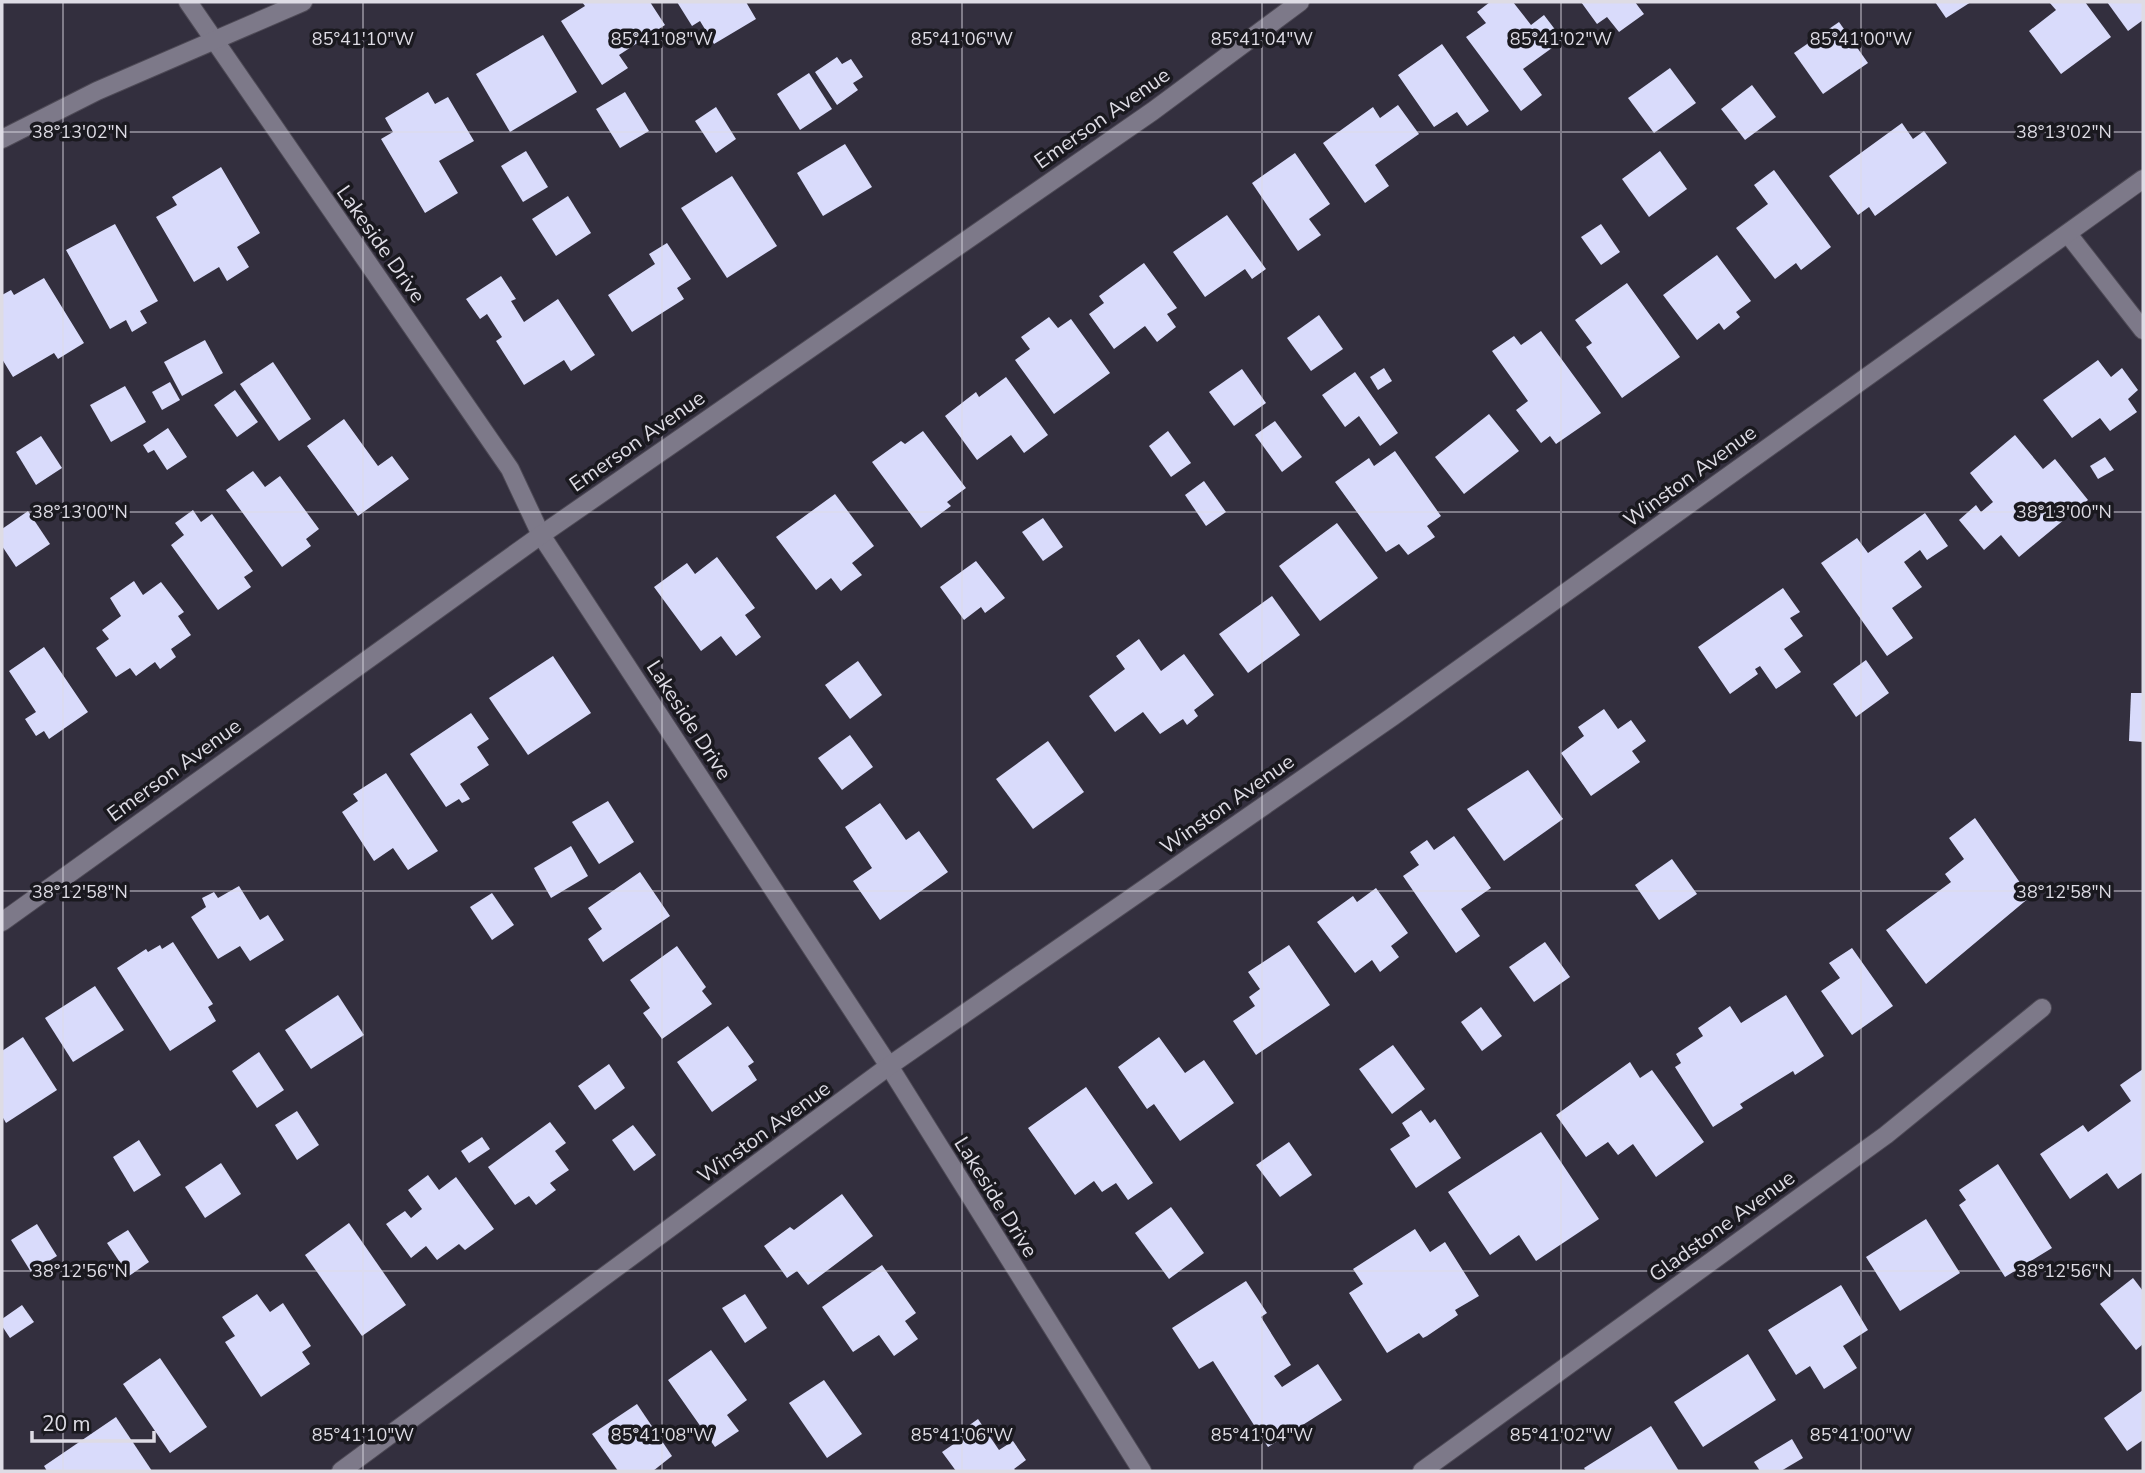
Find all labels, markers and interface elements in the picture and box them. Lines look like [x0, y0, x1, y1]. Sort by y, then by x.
text: 85°41'10"W [312, 27, 414, 51]
text: 85°41'08"W [611, 27, 713, 51]
text: 85°41'06"W [911, 27, 1013, 51]
text: 85°41'04"W [1211, 27, 1313, 51]
text: 85°41'02"W [1510, 27, 1612, 51]
text: 85°41'00"W [1810, 27, 1912, 51]
street label: Emerson Avenue [1029, 61, 1175, 175]
text: 38°13'02"N [32, 120, 128, 144]
text: 38°13'02"N [2016, 120, 2112, 144]
street label: Lakeside Drive [330, 180, 432, 308]
street label: Emerson Avenue [564, 384, 710, 498]
street label: Winston Avenue [1618, 418, 1762, 534]
text: 38°13'00"N [32, 500, 128, 524]
text: 38°13'00"N [2016, 500, 2112, 524]
street label: Lakeside Drive [640, 655, 738, 785]
street label: Emerson Avenue [101, 712, 247, 828]
street label: Winston Avenue [1154, 747, 1300, 861]
text: 38°12'58"N [32, 880, 128, 904]
text: 38°12'58"N [2016, 880, 2112, 904]
street label: Winston Avenue [692, 1074, 836, 1190]
street label: Lakeside Drive [948, 1131, 1044, 1263]
street label: Gladstone Avenue [1644, 1164, 1800, 1288]
text: 38°12'56"N [32, 1259, 128, 1283]
text: 38°12'56"N [2016, 1259, 2112, 1283]
scale bar [32, 1400, 154, 1444]
text: 20 m [42, 1410, 91, 1438]
text: 85°41'10"W [312, 1423, 414, 1447]
text: 85°41'08"W [611, 1423, 713, 1447]
text: 85°41'06"W [911, 1423, 1013, 1447]
text: 85°41'04"W [1211, 1423, 1313, 1447]
text: 85°41'02"W [1510, 1423, 1612, 1447]
text: 85°41'00"W [1810, 1423, 1912, 1447]

